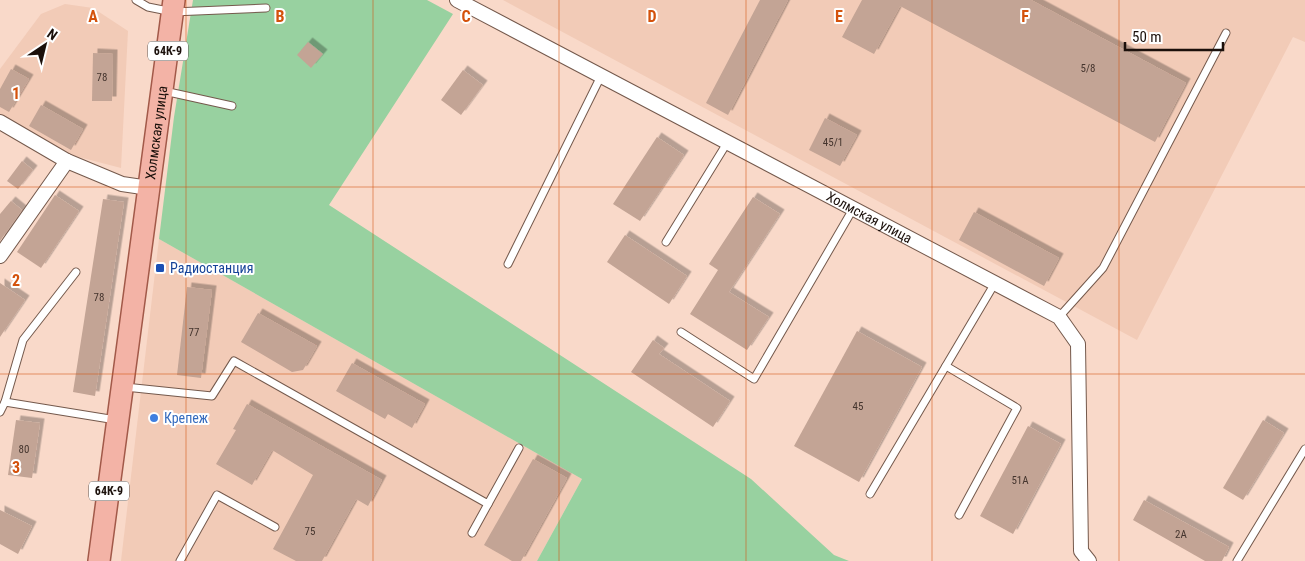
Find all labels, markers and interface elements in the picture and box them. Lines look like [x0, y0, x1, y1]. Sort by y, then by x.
text: A [88, 7, 98, 26]
text: B [276, 7, 285, 26]
text: C [461, 7, 471, 26]
text: D [647, 7, 657, 26]
text: E [835, 7, 843, 26]
text: F [1021, 7, 1029, 26]
north arrow [20, 20, 70, 70]
scale bar [1125, 20, 1222, 52]
text: N [44, 25, 61, 43]
text: 50 m [1132, 28, 1162, 46]
road number: 64К-9 [148, 41, 188, 60]
house number: 5/8 [1081, 62, 1095, 75]
house number: 78 [97, 71, 107, 84]
text: 1 [12, 84, 20, 103]
street label: Холмская улица [142, 85, 170, 181]
house number: 45/1 [823, 136, 843, 149]
street label: Холмская улица [824, 188, 915, 246]
place label: Радиостанция [170, 260, 253, 276]
marker: Радиостанция [154, 262, 166, 274]
text: 2 [12, 271, 20, 290]
house number: 78 [94, 291, 104, 304]
house number: 77 [189, 326, 199, 339]
house number: 45 [853, 400, 863, 413]
place label: Крепеж [164, 410, 208, 426]
marker: Крепеж [148, 412, 160, 424]
house number: 80 [19, 443, 29, 456]
text: 3 [12, 458, 20, 477]
house number: 51А [1011, 474, 1029, 487]
road number: 64К-9 [89, 482, 129, 501]
house number: 75 [305, 525, 315, 538]
house number: 2А [1175, 528, 1188, 541]

